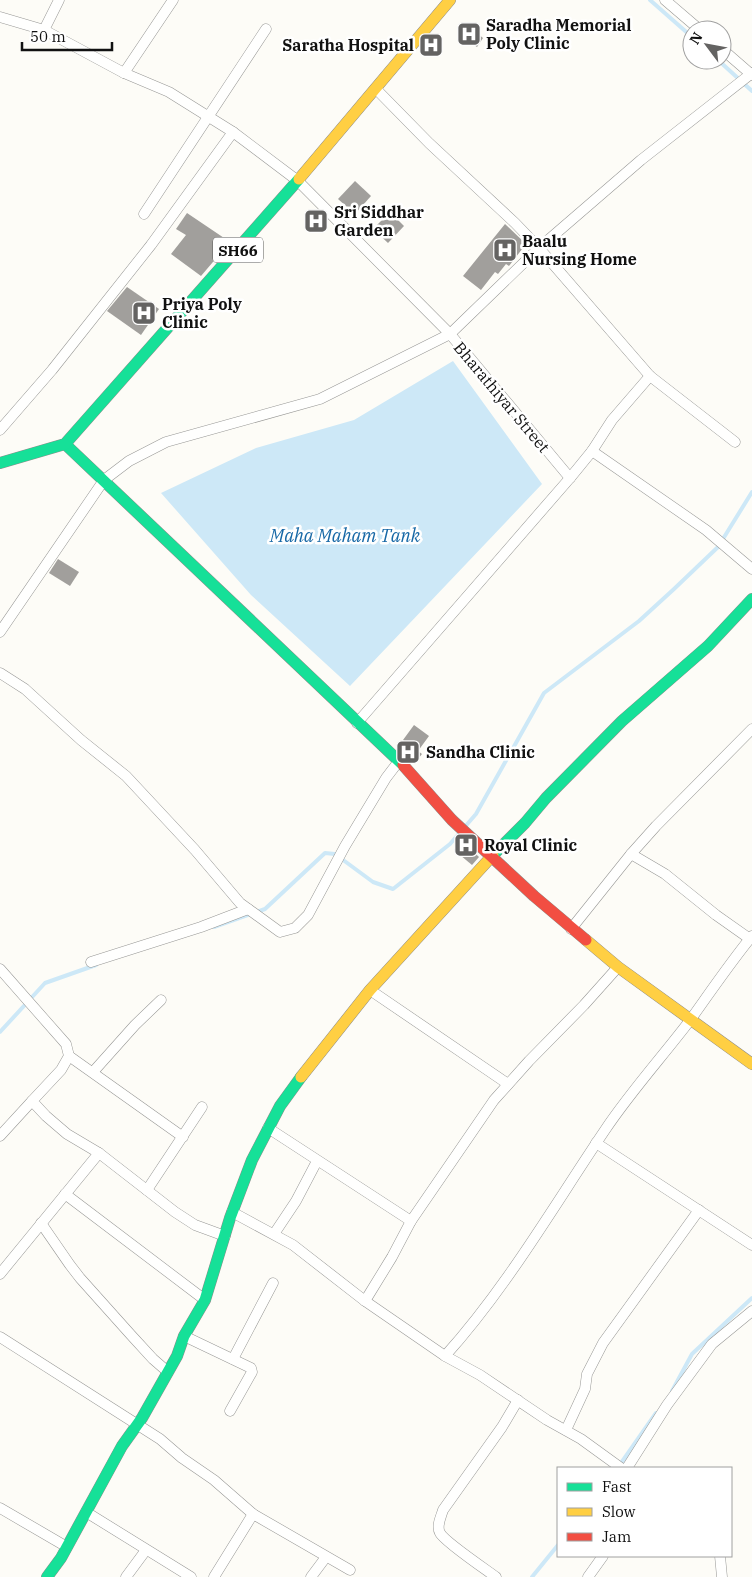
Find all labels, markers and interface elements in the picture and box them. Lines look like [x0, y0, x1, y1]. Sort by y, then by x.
place label: Saradha Memorial Poly Clinic [486, 15, 631, 53]
scale bar [22, 20, 112, 52]
north arrow [682, 20, 732, 70]
hospital icon: Saradha Memorial Poly Clinic [456, 21, 482, 47]
text: 50 m [30, 27, 66, 46]
text: N [685, 29, 707, 48]
hospital icon: Saratha Hospital [418, 32, 444, 58]
place label: Saratha Hospital [282, 35, 414, 55]
place label: Sri Siddhar Garden [334, 202, 424, 240]
hospital icon: Sri Siddhar Garden [303, 208, 329, 234]
place label: Baalu Nursing Home [522, 231, 637, 269]
hospital icon: Baalu Nursing Home [492, 237, 518, 263]
road number: SH66 [213, 238, 263, 262]
place label: Priya Poly Clinic [162, 294, 243, 332]
hospital icon: Priya Poly Clinic [131, 300, 157, 326]
street label: Bharathiyar Street [450, 337, 554, 457]
water label: Maha Maham Tank [269, 524, 421, 547]
hospital icon: Sandha Clinic [395, 739, 421, 765]
place label: Sandha Clinic [426, 742, 535, 762]
hospital icon: Royal Clinic [453, 832, 479, 858]
place label: Royal Clinic [484, 835, 578, 855]
legend [557, 1467, 732, 1557]
text: Fast [602, 1477, 632, 1496]
text: Slow [602, 1502, 636, 1521]
text: Jam [602, 1527, 631, 1546]

